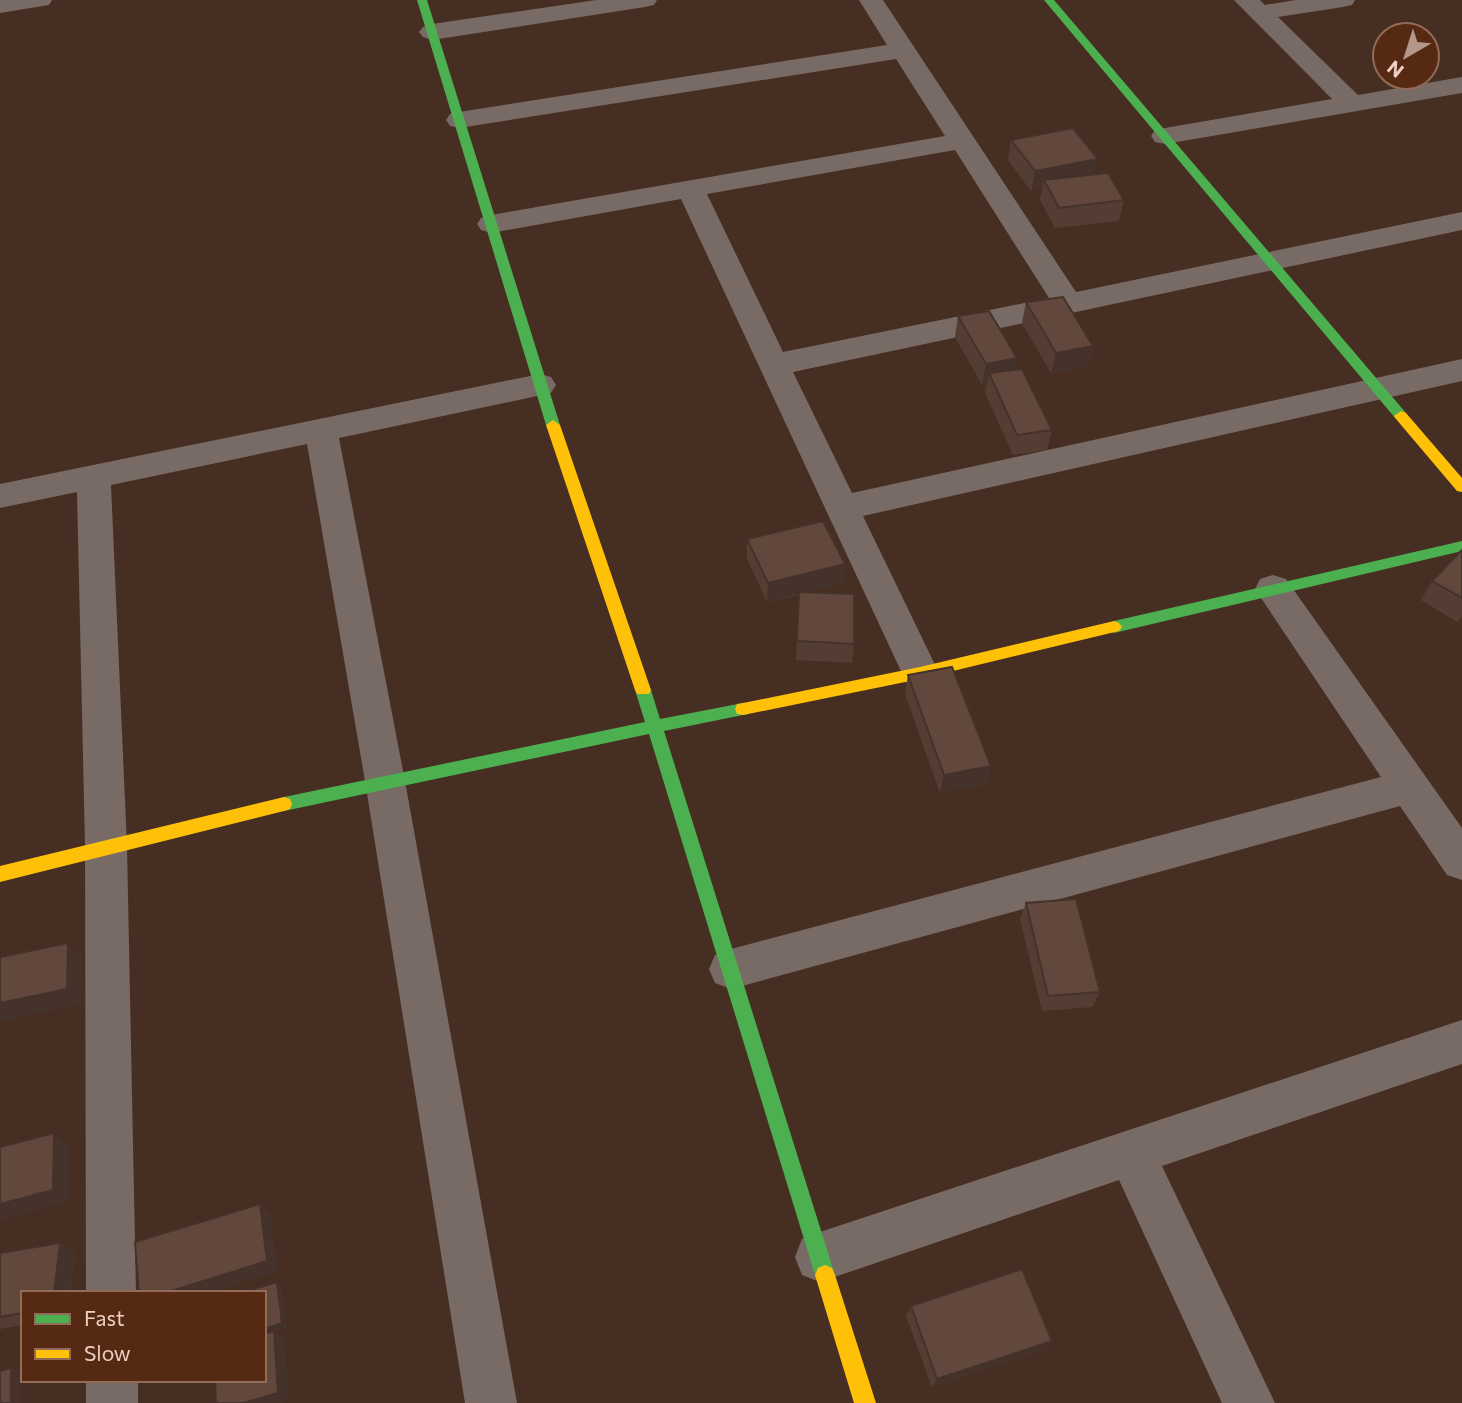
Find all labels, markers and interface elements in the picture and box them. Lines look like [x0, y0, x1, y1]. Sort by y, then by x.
north arrow [1371, 21, 1441, 91]
text: N [1382, 56, 1408, 83]
legend [21, 1291, 266, 1382]
text: Fast [84, 1305, 125, 1330]
text: Slow [84, 1340, 131, 1365]

